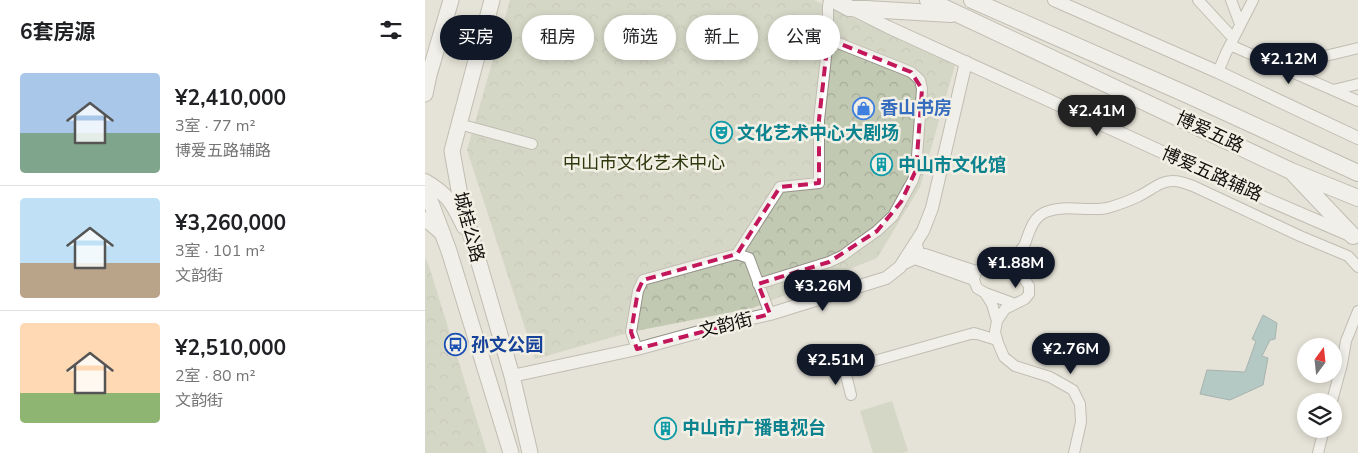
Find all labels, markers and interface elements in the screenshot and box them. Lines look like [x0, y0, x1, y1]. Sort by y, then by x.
chip: 买房 [440, 15, 512, 60]
chip: 租房 [522, 15, 594, 60]
chip: 筛选 [604, 15, 676, 60]
chip: 新上 [686, 15, 758, 60]
chip: 公寓 [768, 15, 840, 60]
icon: filters [377, 16, 405, 44]
text: 6套房源 [20, 18, 96, 46]
pin: ¥2.12M [1248, 42, 1330, 85]
text: ¥2.12M [1261, 48, 1317, 70]
text: ¥2,410,000 [175, 84, 286, 112]
icon: home [60, 93, 120, 153]
pin: ¥2.41M [1056, 94, 1138, 137]
shop icon: 香山书房 [852, 96, 876, 120]
place label: 香山书房 [880, 96, 952, 120]
text: ¥2.41M [1069, 100, 1125, 122]
street label: 博爱五路 [1172, 106, 1248, 158]
text: 3室 · 77 m² [175, 115, 256, 137]
theatre icon: 文化艺术中心大剧场 [709, 121, 733, 145]
place label: 文化艺术中心大剧场 [737, 121, 899, 145]
text: 博爱五路辅路 [175, 140, 271, 162]
street label: 博爱五路辅路 [1158, 141, 1266, 207]
park label: 中山市文化艺术中心 [563, 151, 725, 175]
building icon: 中山市文化馆 [870, 153, 894, 177]
place label: 中山市文化馆 [898, 153, 1006, 177]
street label: 城桂公路 [448, 189, 490, 265]
text: ¥3,260,000 [175, 209, 286, 237]
icon: home [60, 218, 120, 278]
text: 3室 · 101 m² [175, 240, 265, 262]
pin: ¥1.88M [975, 246, 1057, 289]
text: ¥1.88M [988, 252, 1044, 274]
text: 文韵街 [175, 265, 223, 287]
pin: ¥3.26M [782, 270, 864, 312]
text: ¥3.26M [795, 275, 851, 297]
street label: 文韵街 [697, 307, 755, 343]
pin: ¥2.76M [1030, 332, 1112, 375]
bus stop icon: 孙文公园 [443, 333, 467, 357]
place label: 孙文公园 [471, 333, 543, 357]
text: ¥2,510,000 [175, 334, 286, 362]
text: ¥2.76M [1043, 338, 1099, 360]
north arrow [1297, 338, 1343, 382]
map controls [1297, 338, 1342, 438]
icon: home [60, 343, 120, 403]
pin: ¥2.51M [795, 344, 877, 386]
text: ¥2.51M [808, 349, 864, 371]
text: 2室 · 80 m² [175, 365, 256, 387]
text: 文韵街 [175, 390, 223, 412]
button: layers [1297, 393, 1342, 438]
building icon: 中山市广播电视台 [654, 416, 678, 440]
place label: 中山市广播电视台 [682, 416, 826, 440]

